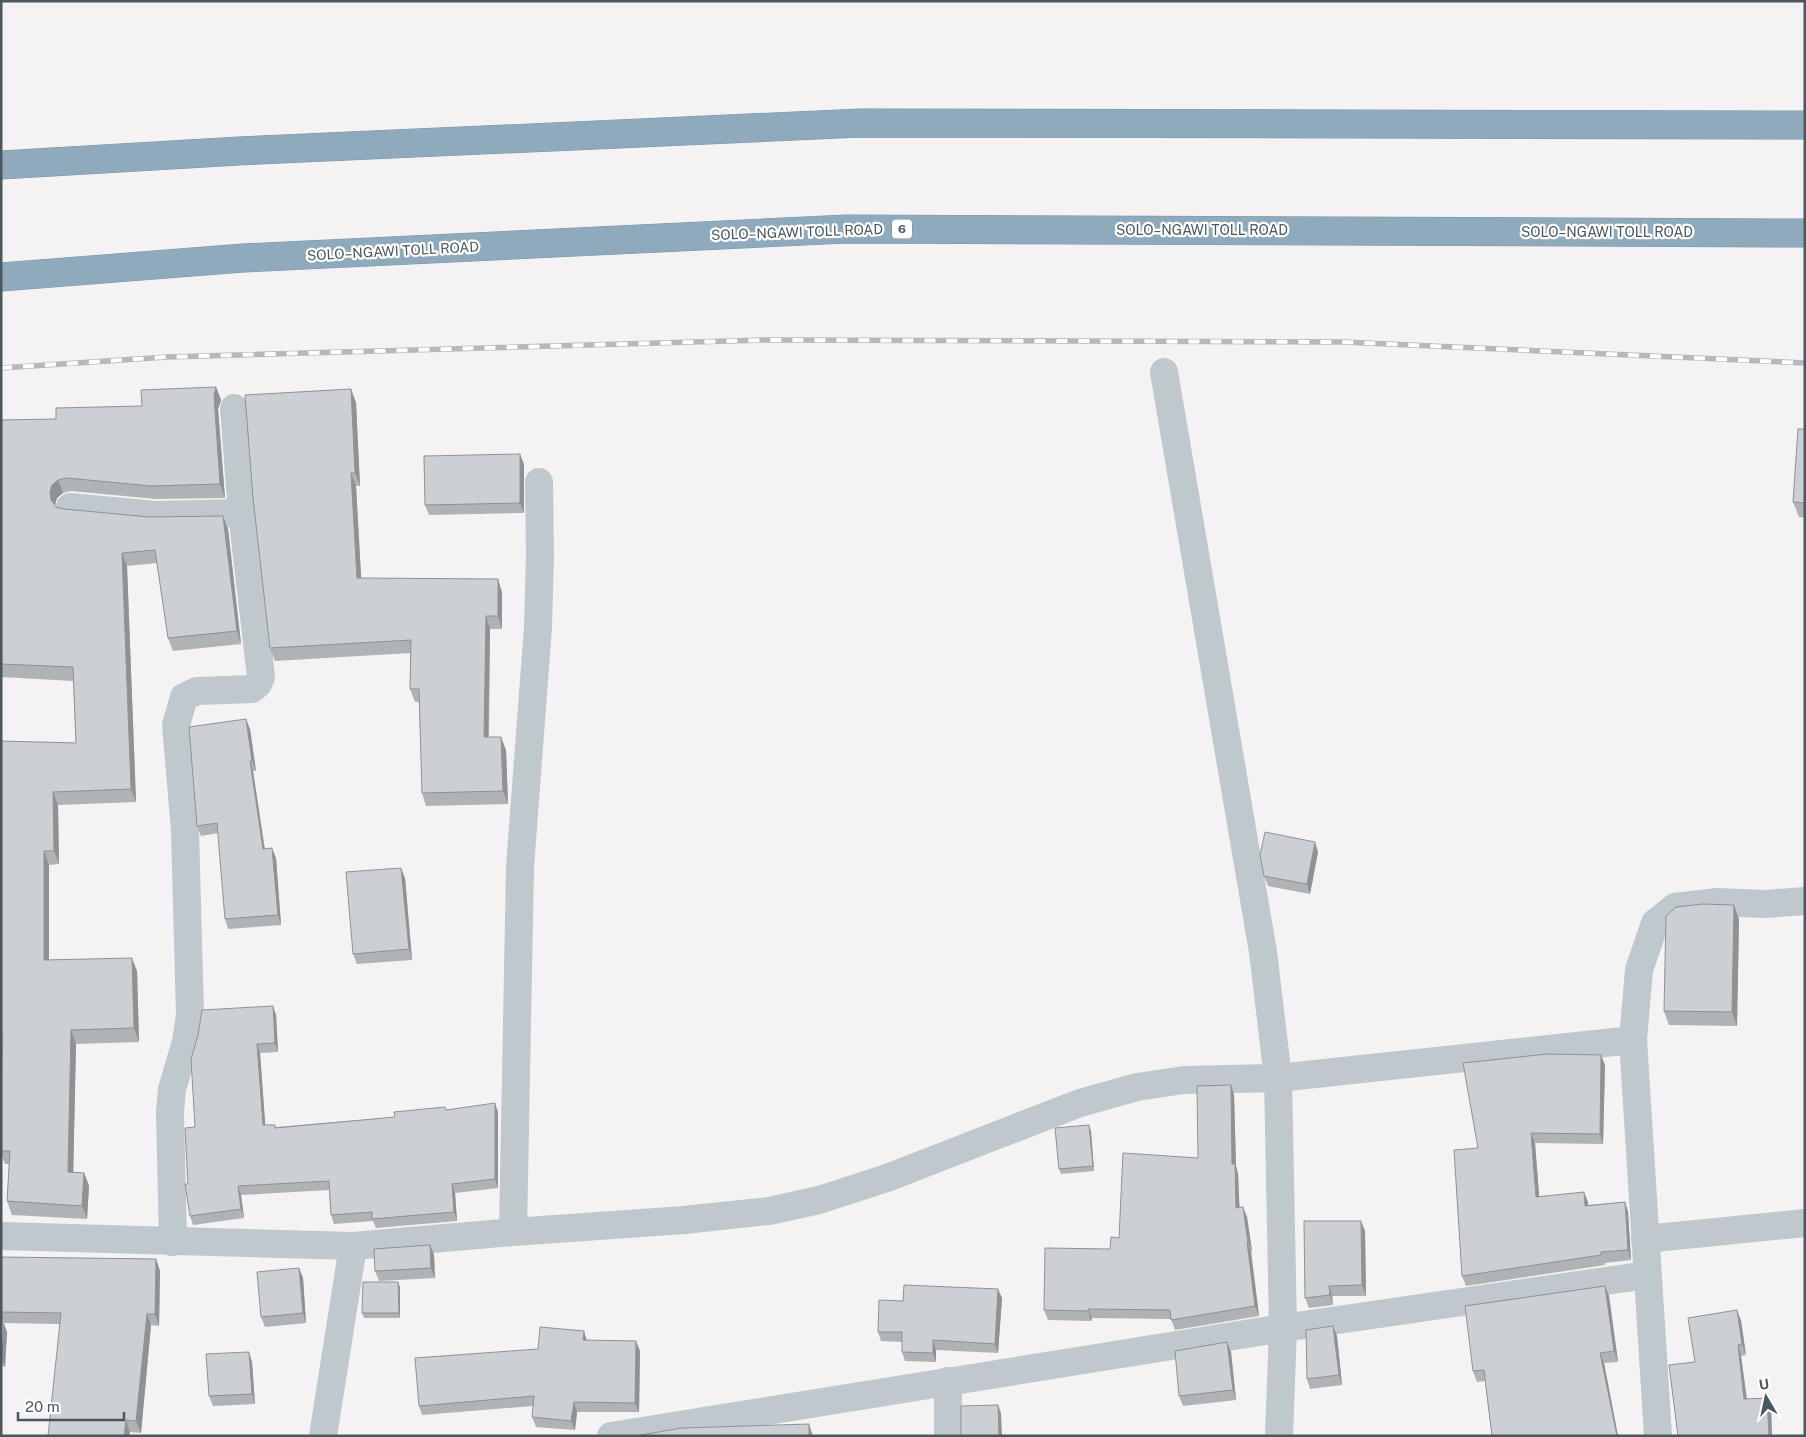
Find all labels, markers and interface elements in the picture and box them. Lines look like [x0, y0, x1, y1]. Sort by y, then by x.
road number: 6 [892, 220, 912, 238]
street label: SOLO–NGAWI TOLL ROAD [711, 221, 883, 243]
street label: SOLO–NGAWI TOLL ROAD [1116, 222, 1288, 238]
street label: SOLO–NGAWI TOLL ROAD [1521, 224, 1693, 240]
street label: SOLO–NGAWI TOLL ROAD [307, 239, 479, 263]
north arrow [1741, 1372, 1791, 1422]
text: U [1758, 1375, 1770, 1393]
scale bar [18, 1390, 124, 1422]
text: 20 m [25, 1398, 60, 1415]

